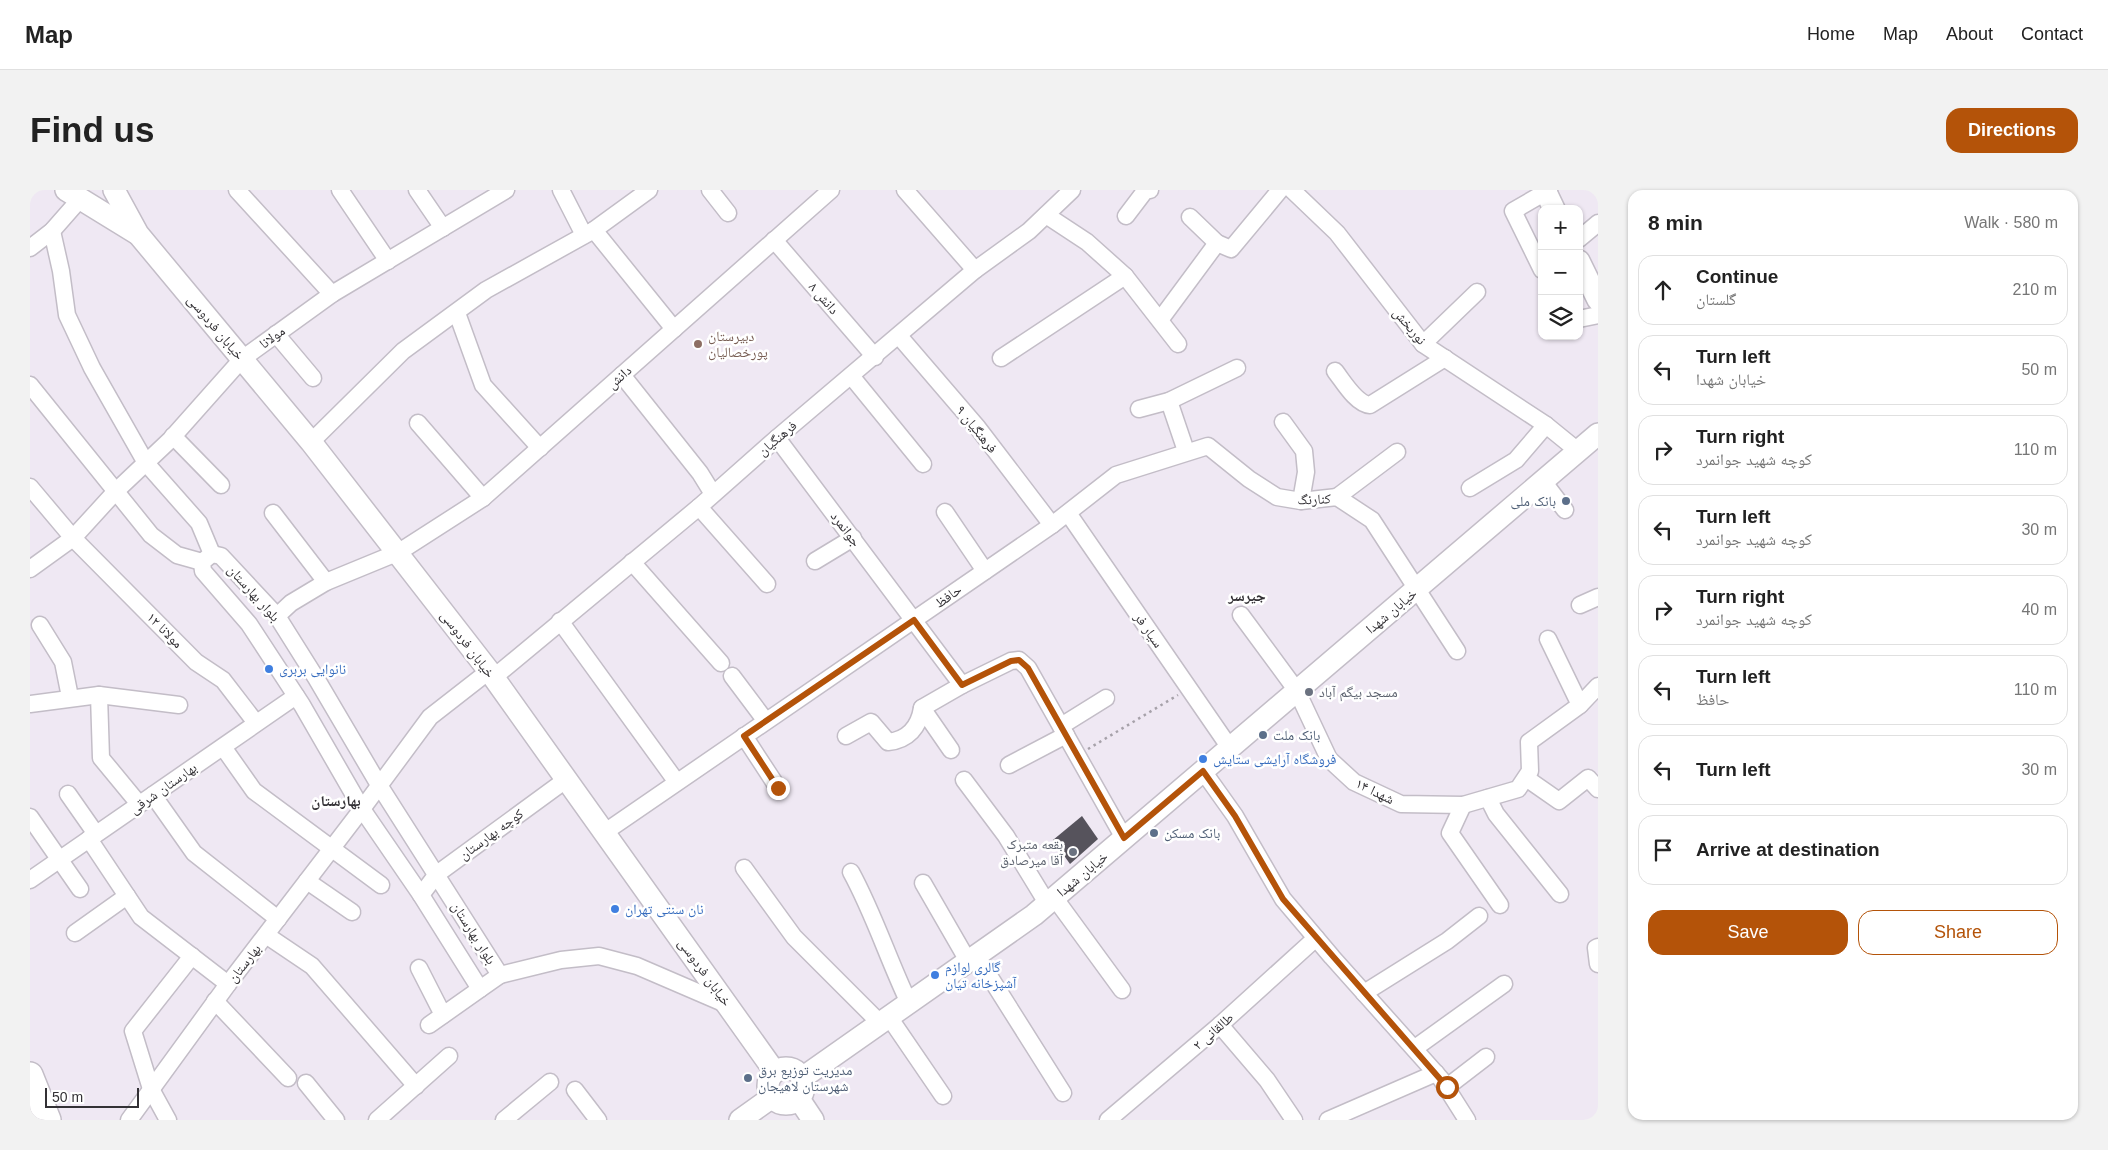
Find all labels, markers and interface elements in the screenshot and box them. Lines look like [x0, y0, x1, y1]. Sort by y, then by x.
text: Map [25, 21, 73, 48]
text: Home [1807, 24, 1855, 44]
text: Map [1883, 24, 1918, 44]
text: About [1946, 24, 1993, 44]
text: Contact [2021, 24, 2083, 44]
button: Directions [1946, 108, 2078, 153]
text: Find us [30, 110, 154, 149]
map controls [1538, 205, 1583, 340]
button: + [1538, 205, 1583, 250]
text: 8 min [1648, 211, 1703, 234]
text: Walk · 580 m [1964, 214, 2058, 231]
button: − [1538, 250, 1583, 295]
text: Continue [1696, 266, 1778, 287]
icon: ahead [1649, 276, 1677, 304]
street label: دانش ۸ [805, 279, 842, 318]
text: 210 m [2013, 281, 2057, 298]
street label: خیابان فردوسی [183, 291, 248, 363]
text: گلستان [1696, 291, 1736, 308]
button: layers [1538, 295, 1583, 340]
street label: نوربخش [1389, 304, 1430, 348]
street label: مولانا [256, 322, 288, 352]
place label: دبیرستان پورخصالیان [708, 328, 768, 361]
marker: دبیرستان پورخصالیان [692, 338, 704, 350]
text: Turn left [1696, 346, 1771, 367]
icon: left [1649, 356, 1677, 384]
text: 50 m [2021, 361, 2057, 378]
street label: دانش [604, 362, 635, 393]
text: خیابان شهدا [1696, 371, 1766, 388]
street label: فرهنگیان ۹ [952, 402, 1001, 457]
street label: فرهنگیان [754, 417, 800, 460]
text: Turn right [1696, 426, 1784, 447]
icon: right [1649, 436, 1677, 464]
text: 110 m [2014, 441, 2057, 458]
text: کوچه شهید جوانمرد [1696, 451, 1812, 468]
street label: کنارنگ [1297, 490, 1331, 509]
place label: بانک ملی [1511, 493, 1556, 510]
marker: بانک ملی [1560, 495, 1572, 507]
text: Turn left [1696, 506, 1771, 527]
street label: جوانمرد [827, 508, 864, 550]
icon: left [1649, 516, 1677, 544]
text: 30 m [2021, 521, 2057, 538]
text: کوچه شهید جوانمرد [1696, 531, 1812, 548]
street label: بلوار بهارستان [224, 561, 284, 625]
street label: حافظ [931, 581, 965, 611]
street label: خیابان شهدا [1362, 585, 1420, 638]
text: Turn right [1696, 586, 1784, 607]
district label: جیرسر [1227, 587, 1266, 604]
icon: right [1649, 596, 1677, 624]
text: 40 m [2021, 601, 2057, 618]
street label: خیابان فردوسی [437, 607, 498, 681]
street label: مولانا ۱۲ [143, 609, 186, 652]
street label: سیار فر [1130, 609, 1167, 651]
text: کوچه شهید جوانمرد [1696, 611, 1812, 628]
place label: نانوایی بربری [279, 661, 346, 678]
marker: نانوایی بربری [263, 663, 275, 675]
text: Turn left [1696, 666, 1771, 687]
icon: left [1649, 676, 1677, 704]
text: 110 m [2014, 681, 2057, 698]
place label: مسجد بیگم آباد [1319, 684, 1398, 702]
marker: مسجد بیگم آباد [1303, 686, 1315, 698]
text: حافظ [1696, 691, 1729, 708]
place label: بانک ملت [1273, 727, 1320, 743]
marker: بانک ملت [1257, 729, 1269, 741]
place label: فروشگاه آرایشی ستایش [1213, 751, 1336, 768]
marker: فروشگاه آرایشی ستایش [1197, 753, 1209, 765]
icon: left [1649, 756, 1677, 784]
street label: بهارستان شرقی [126, 759, 200, 818]
text: Turn left [1696, 759, 1771, 780]
text: 30 m [2021, 761, 2057, 778]
street label: شهدا ۱۴ [1353, 775, 1397, 807]
route end [767, 777, 790, 800]
district label: بهارستان [311, 792, 361, 810]
street label: کوچه بهارستان [456, 805, 527, 864]
place label: بانک مسکن [1164, 825, 1220, 842]
marker: بانک مسکن [1148, 827, 1160, 839]
place label: بقعه متبرک آقا میرصادق [1000, 836, 1063, 869]
icon: arrive [1649, 836, 1677, 864]
text: Arrive at destination [1696, 839, 1880, 860]
marker: بقعه متبرک آقا میرصادق [1067, 846, 1079, 858]
street label: خیابان شهدا [1053, 848, 1111, 901]
street label: بلوار بهارستان [448, 899, 500, 968]
place label: نان سنتی تهران [625, 901, 704, 918]
marker: نان سنتی تهران [609, 903, 621, 915]
button: Save [1648, 910, 1848, 955]
button: Share [1858, 910, 2058, 955]
street label: خیابان فردوسی [674, 935, 735, 1010]
street label: بهارستان [224, 941, 265, 986]
place label: گالری لوازم آشپزخانه تیان [945, 959, 1017, 992]
marker: گالری لوازم آشپزخانه تیان [929, 969, 941, 981]
street label: طالقانی ۲ [1189, 1009, 1237, 1054]
place label: مدیریت توزیع برق شهرستان لاهیجان [758, 1062, 852, 1095]
marker: مدیریت توزیع برق شهرستان لاهیجان [742, 1072, 754, 1084]
route start [1436, 1076, 1459, 1099]
scale bar [45, 1085, 139, 1108]
text: 50 m [52, 1089, 83, 1105]

